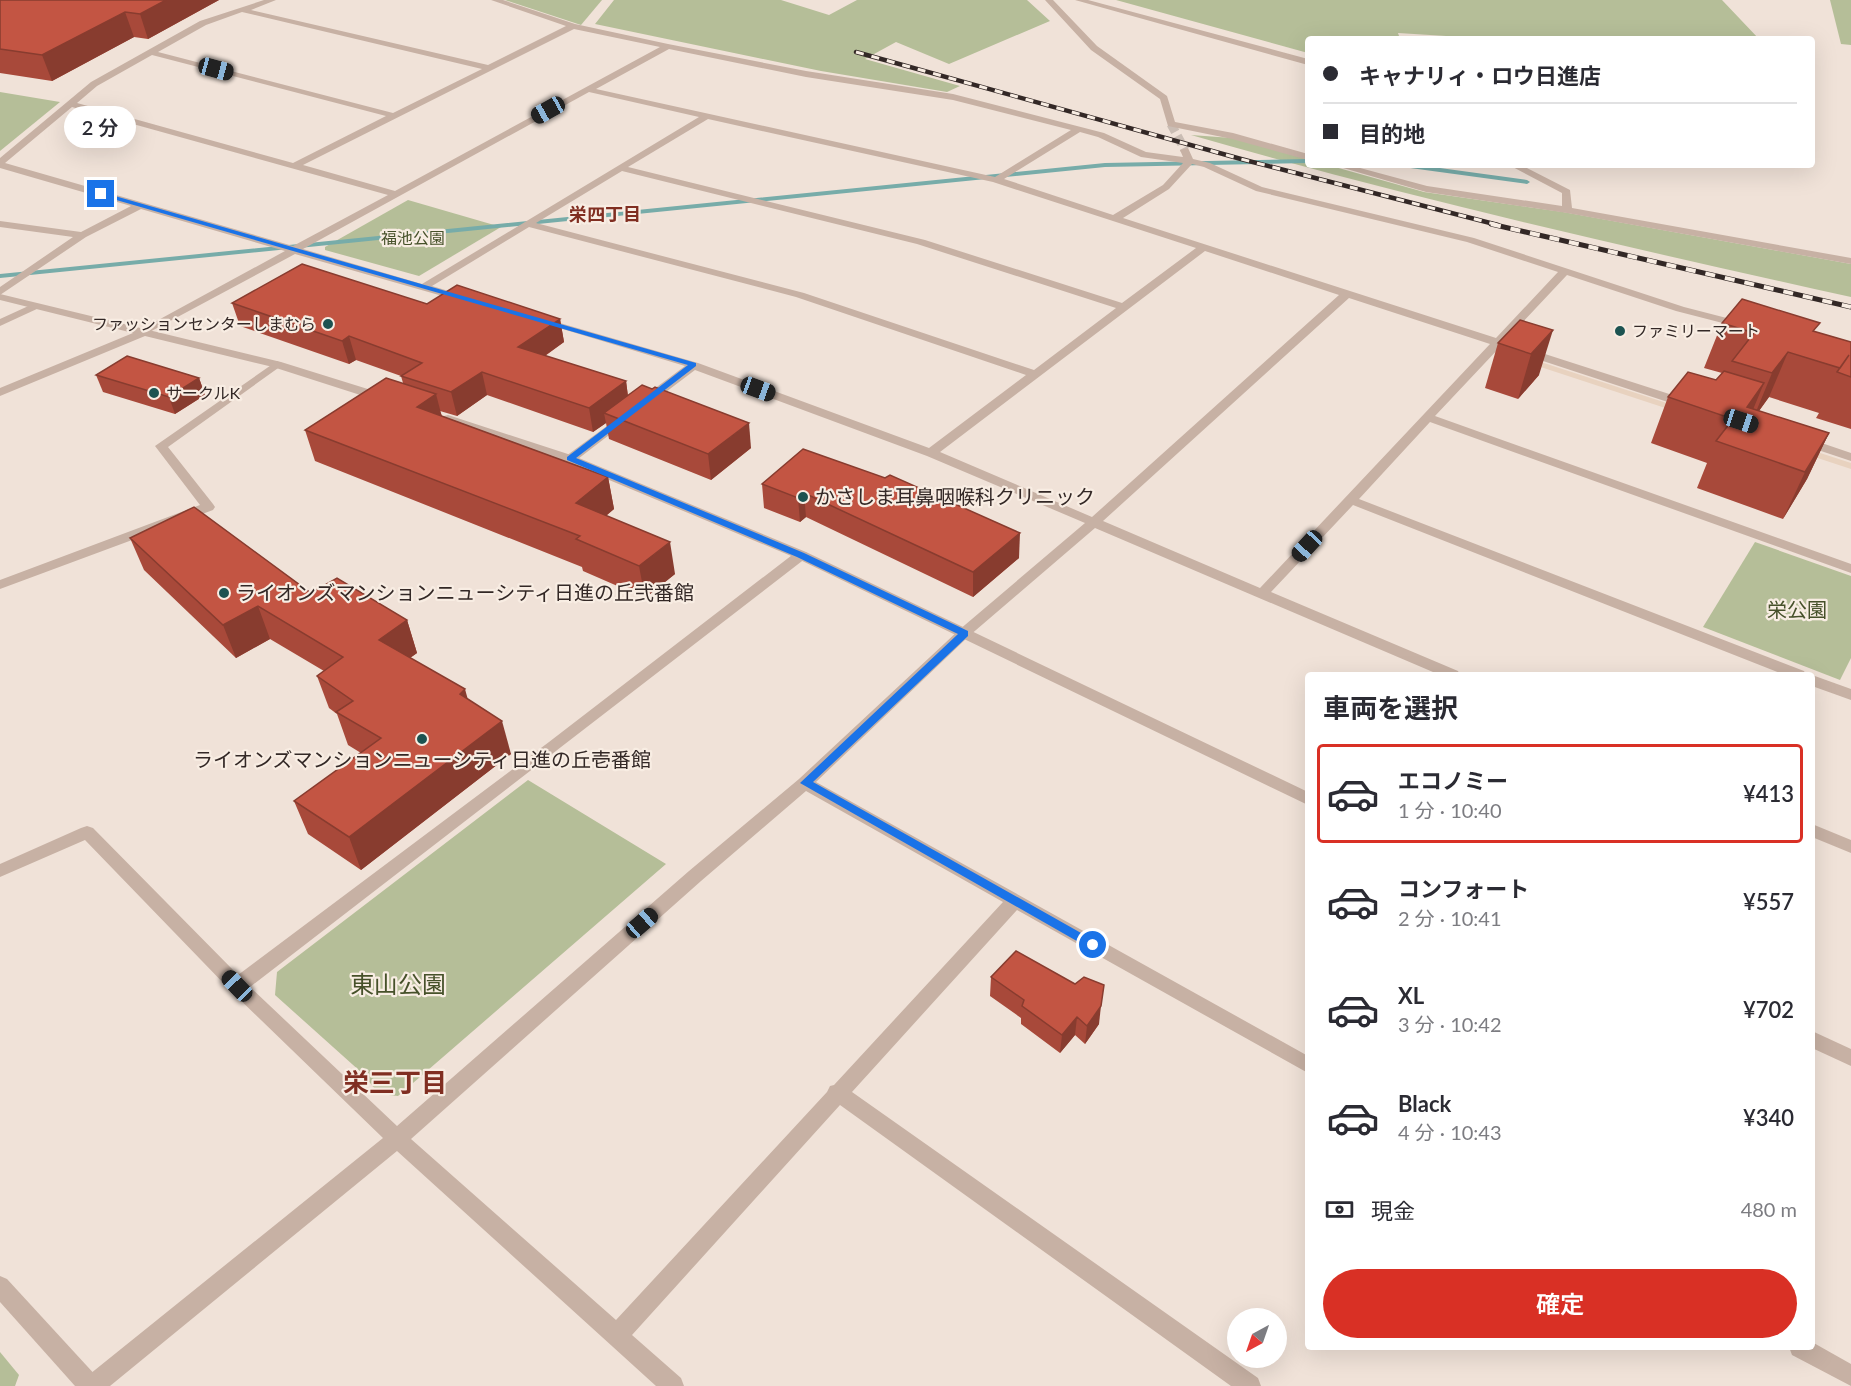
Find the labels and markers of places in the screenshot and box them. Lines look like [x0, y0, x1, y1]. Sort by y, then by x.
place label: ファッションセンターしまむら [92, 314, 316, 333]
marker: ファッションセンターしまむら [321, 317, 335, 331]
place label: ファミリーマート [1632, 321, 1760, 340]
marker: ファミリーマート [1613, 324, 1627, 338]
place label: サークルK [166, 383, 241, 402]
marker: サークルK [147, 386, 161, 400]
place label: かさしま耳鼻咽喉科クリニック [815, 484, 1095, 508]
marker: かさしま耳鼻咽喉科クリニック [796, 490, 810, 504]
place label: ライオンズマンションニューシティ日進の丘弐番館 [236, 580, 694, 604]
marker: ライオンズマンションニューシティ日進の丘弐番館 [217, 586, 231, 600]
marker: ライオンズマンションニューシティ日進の丘壱番館 [415, 732, 429, 746]
place label: ライオンズマンションニューシティ日進の丘壱番館 [193, 747, 651, 771]

